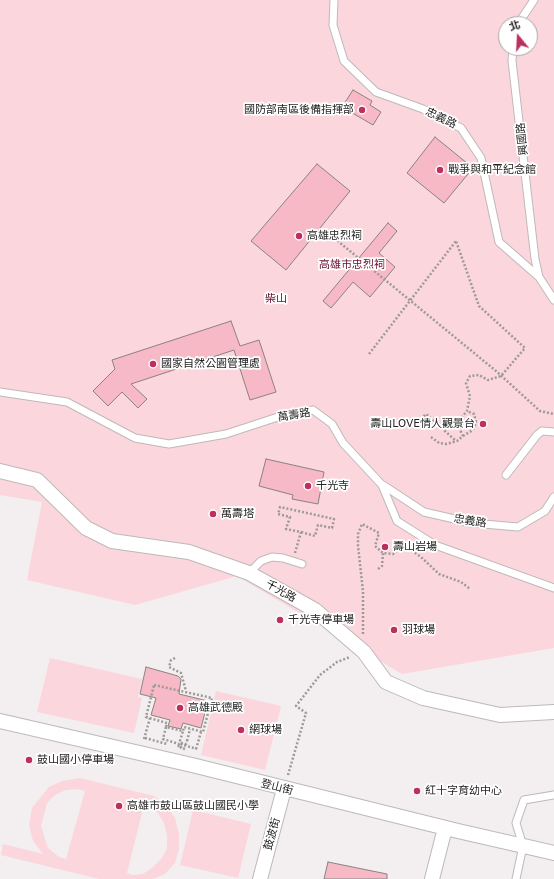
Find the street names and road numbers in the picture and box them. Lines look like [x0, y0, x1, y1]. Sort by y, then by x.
street label: 忠義路 [423, 105, 459, 131]
street label: 興國路 [514, 122, 530, 156]
street label: 萬壽路 [277, 406, 311, 424]
street label: 忠義路 [453, 512, 487, 530]
street label: 千光路 [263, 577, 299, 605]
street label: 登山街 [259, 777, 295, 797]
street label: 鼓波街 [261, 816, 283, 852]

